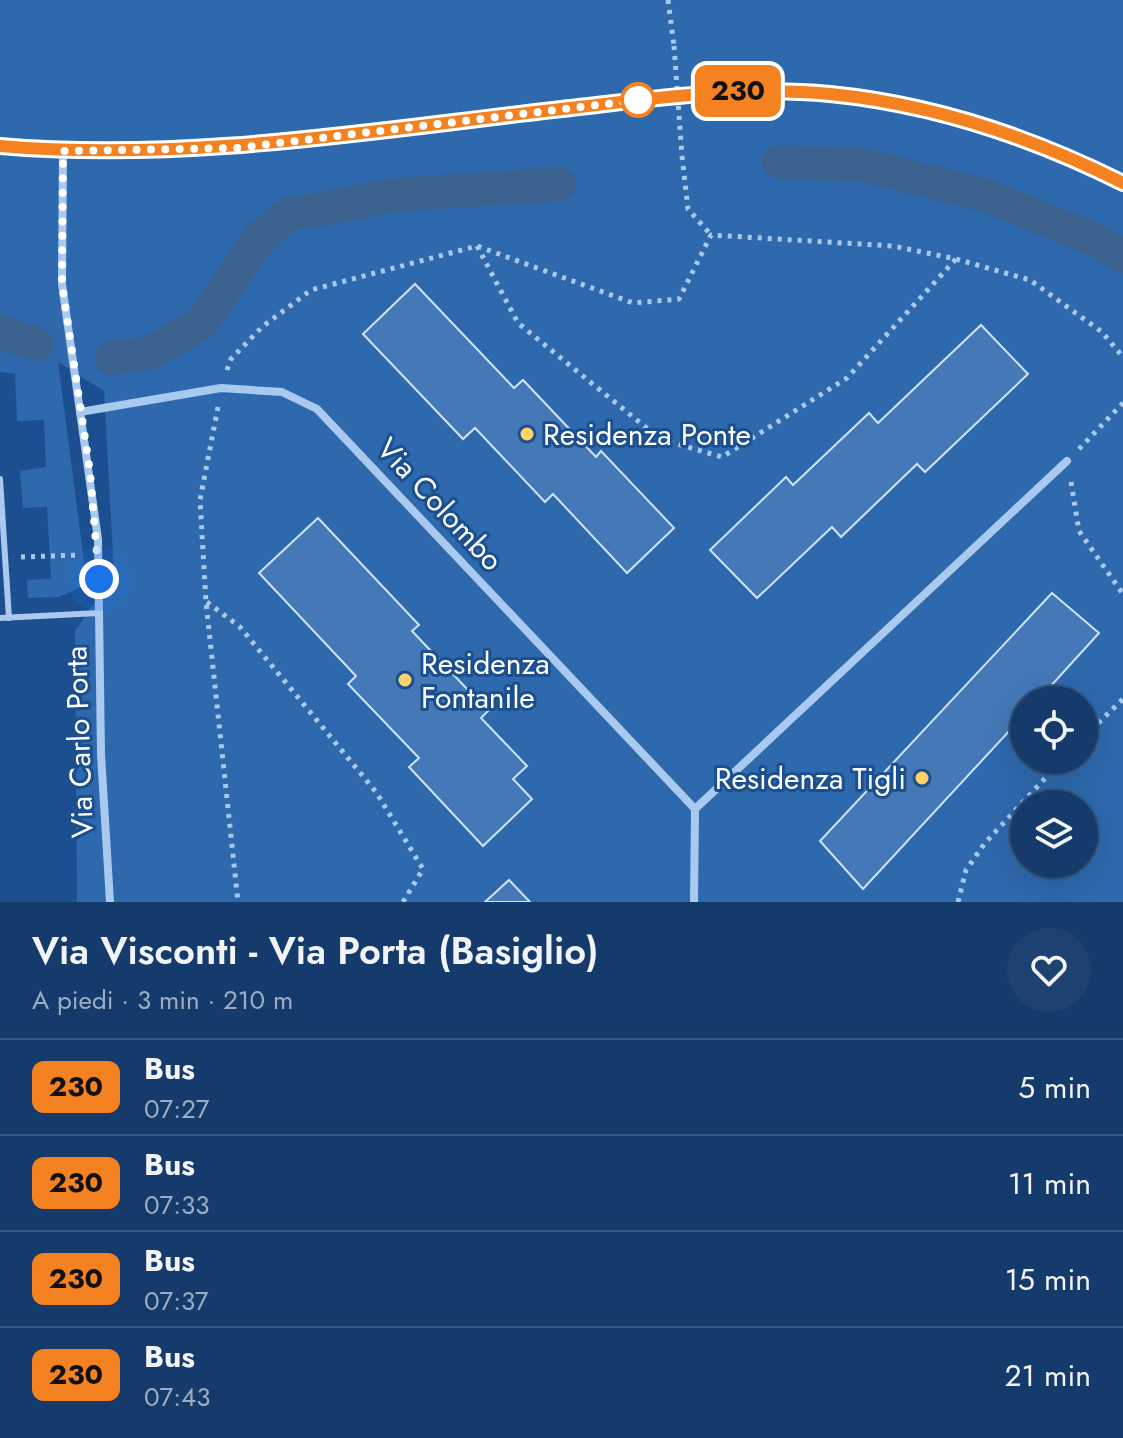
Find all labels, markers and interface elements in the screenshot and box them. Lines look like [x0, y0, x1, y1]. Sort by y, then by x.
line badge: 230 [692, 65, 784, 117]
text: 230 [711, 70, 765, 111]
unlabelled marker [621, 83, 655, 117]
place label: Residenza Ponte [543, 413, 751, 456]
marker: Residenza Ponte [518, 425, 536, 443]
street label: Via Colombo [367, 428, 513, 580]
your location [79, 559, 119, 599]
place label: Residenza Fontanile [421, 642, 550, 719]
street label: Via Carlo Porta [54, 645, 104, 839]
marker: Residenza Fontanile [396, 671, 414, 689]
map controls [1010, 686, 1098, 878]
button: locate [1010, 686, 1098, 774]
place label: Residenza Tigli [715, 757, 906, 800]
marker: Residenza Tigli [913, 769, 931, 787]
button: layers [1010, 790, 1098, 878]
text: Via Visconti - Via Porta (Basiglio) [32, 923, 599, 978]
button: heart [1007, 928, 1091, 1012]
text: A piedi · 3 min · 210 m [32, 981, 293, 1019]
text: Bus [144, 1047, 195, 1090]
text: 230 [49, 1066, 103, 1107]
text: 5 min [1018, 1066, 1091, 1109]
text: 07:27 [144, 1090, 210, 1128]
text: Bus [144, 1143, 195, 1186]
text: 230 [49, 1162, 103, 1203]
text: 11 min [1008, 1162, 1091, 1205]
text: 07:33 [144, 1186, 209, 1224]
text: Bus [144, 1239, 195, 1282]
text: 230 [49, 1258, 103, 1299]
text: 15 min [1005, 1258, 1091, 1301]
text: 07:37 [144, 1282, 209, 1320]
text: Bus [144, 1335, 195, 1378]
text: 230 [49, 1354, 103, 1395]
text: 21 min [1004, 1354, 1091, 1397]
text: 07:43 [144, 1378, 210, 1416]

